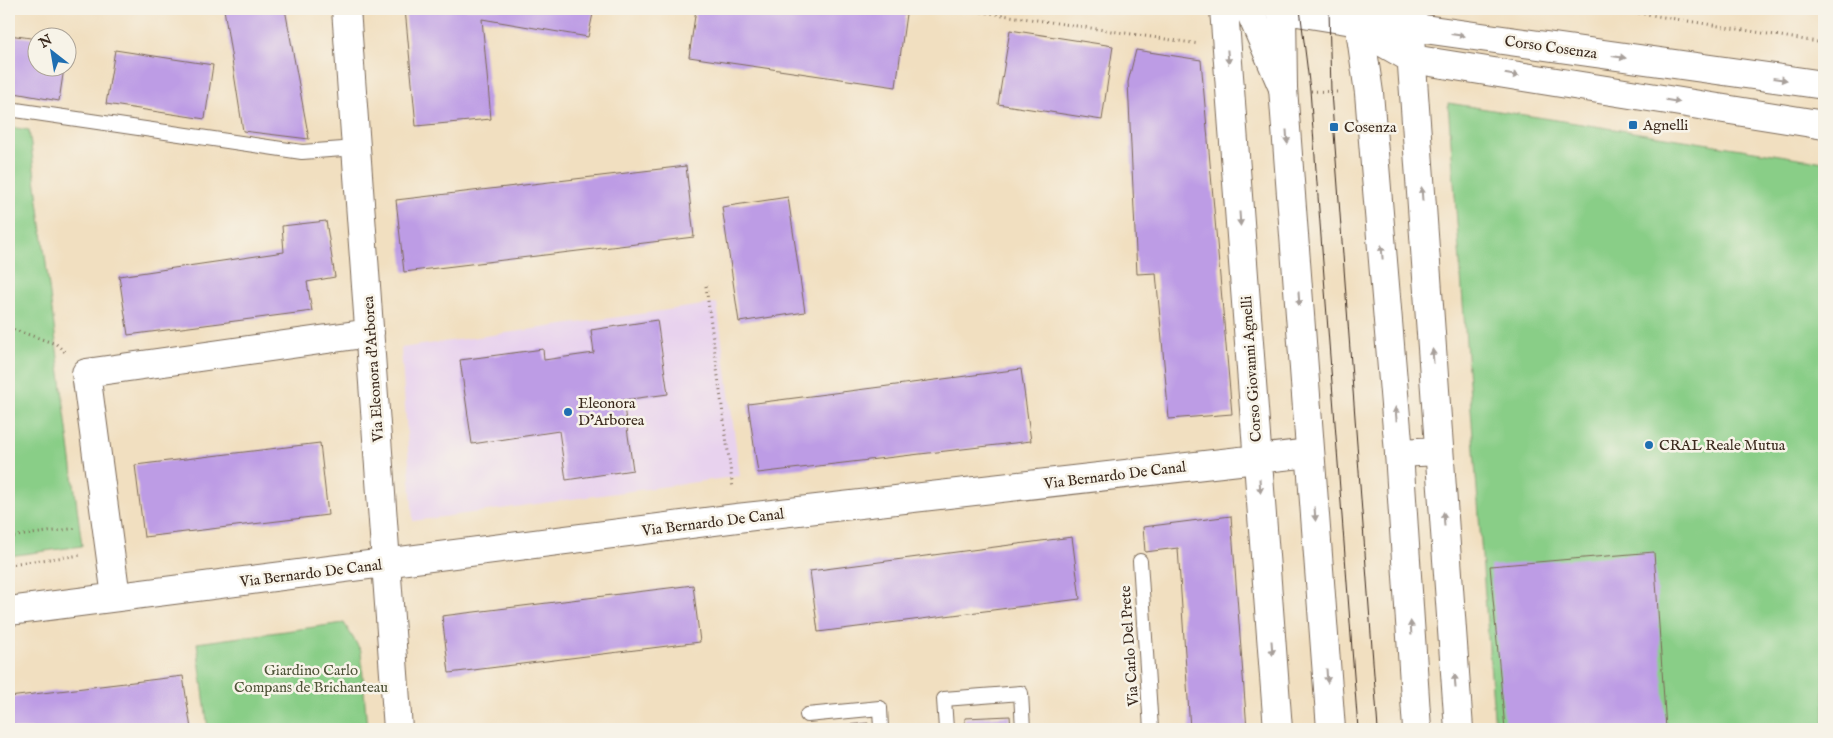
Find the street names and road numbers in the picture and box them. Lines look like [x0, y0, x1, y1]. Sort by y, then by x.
street label: Corso Cosenza [1503, 32, 1599, 63]
street label: Via Eleonora d'Arborea [359, 295, 388, 444]
street label: Corso Giovanni Agnelli [1237, 295, 1266, 443]
street label: Via Bernardo De Canal [1042, 457, 1188, 494]
street label: Via Bernardo De Canal [640, 504, 786, 541]
street label: Via Bernardo De Canal [238, 555, 384, 592]
street label: Via Carlo Del Prete [1116, 585, 1143, 708]

